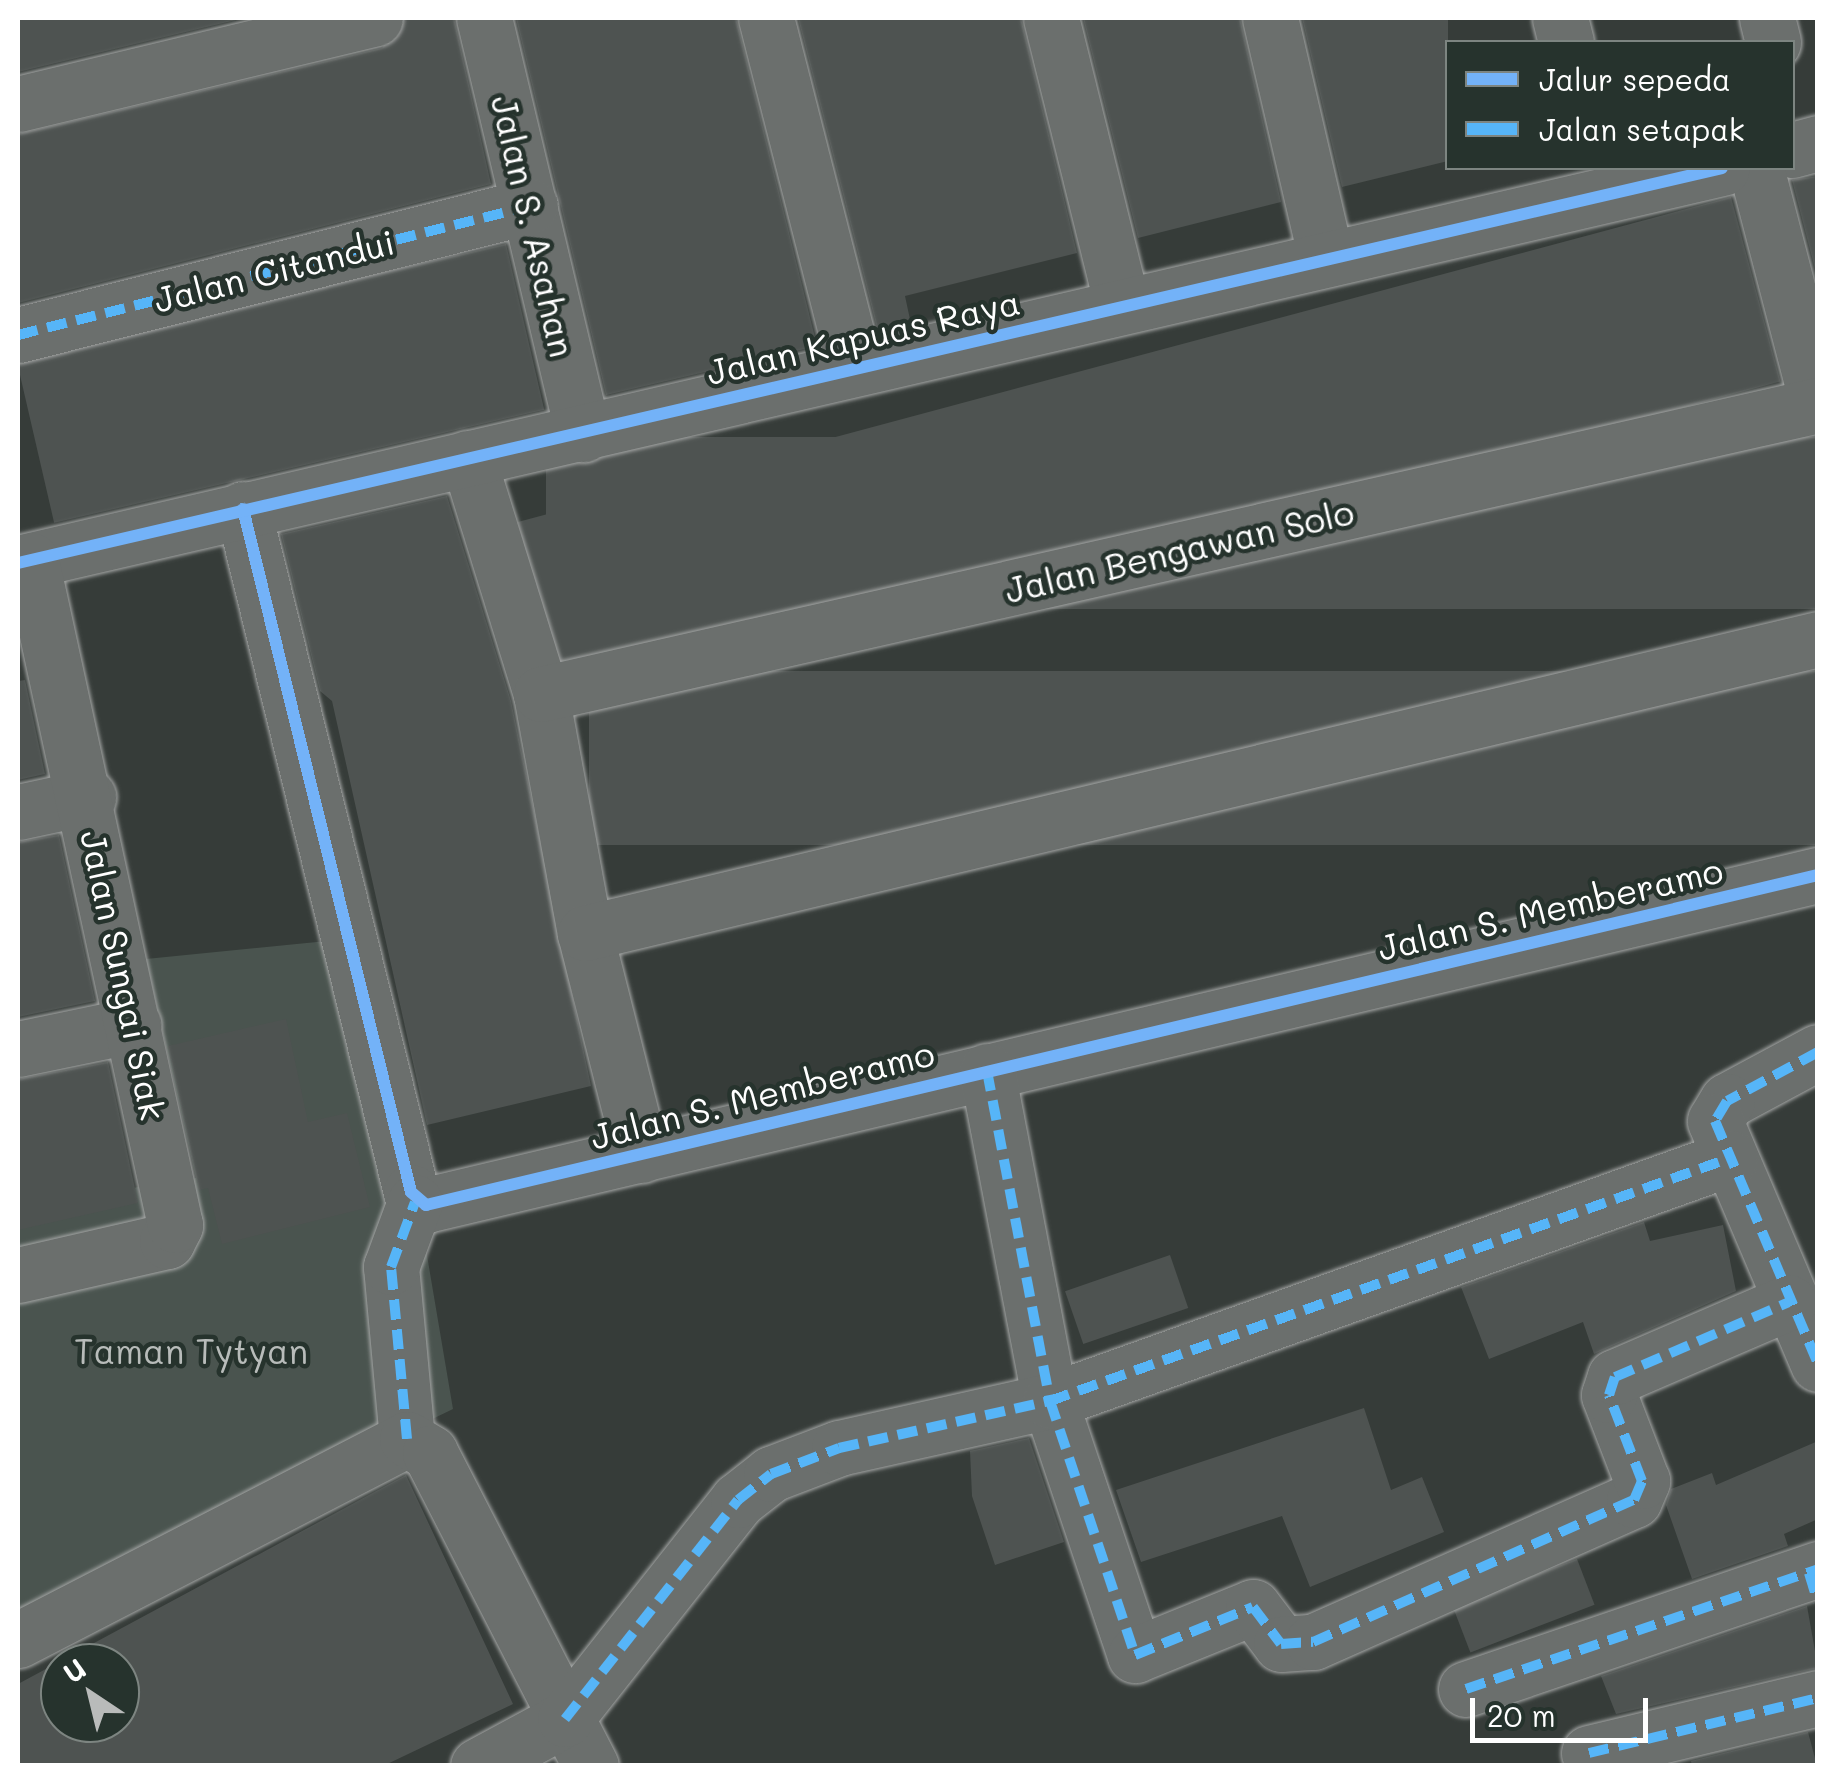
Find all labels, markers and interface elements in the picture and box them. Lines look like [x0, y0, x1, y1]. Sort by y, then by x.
legend [1445, 40, 1795, 170]
text: Jalur sepeda [1539, 59, 1731, 99]
street label: Jalan S. Asahan [483, 91, 585, 361]
text: Jalan setapak [1539, 109, 1745, 149]
street label: Jalan Citandui [149, 220, 399, 320]
street label: Jalan Kapuas Raya [702, 280, 1024, 392]
street label: Jalan Bengawan Solo [1001, 489, 1357, 611]
street label: Jalan Sungai Siak [73, 826, 175, 1124]
street label: Jalan S. Memberamo [1373, 848, 1727, 968]
street label: Jalan S. Memberamo [586, 1031, 938, 1157]
park label: Taman Tytyan [74, 1329, 308, 1371]
north arrow [40, 1643, 140, 1743]
text: U [56, 1650, 92, 1690]
scale bar [1475, 1678, 1652, 1740]
text: 20 m [1487, 1695, 1556, 1735]

